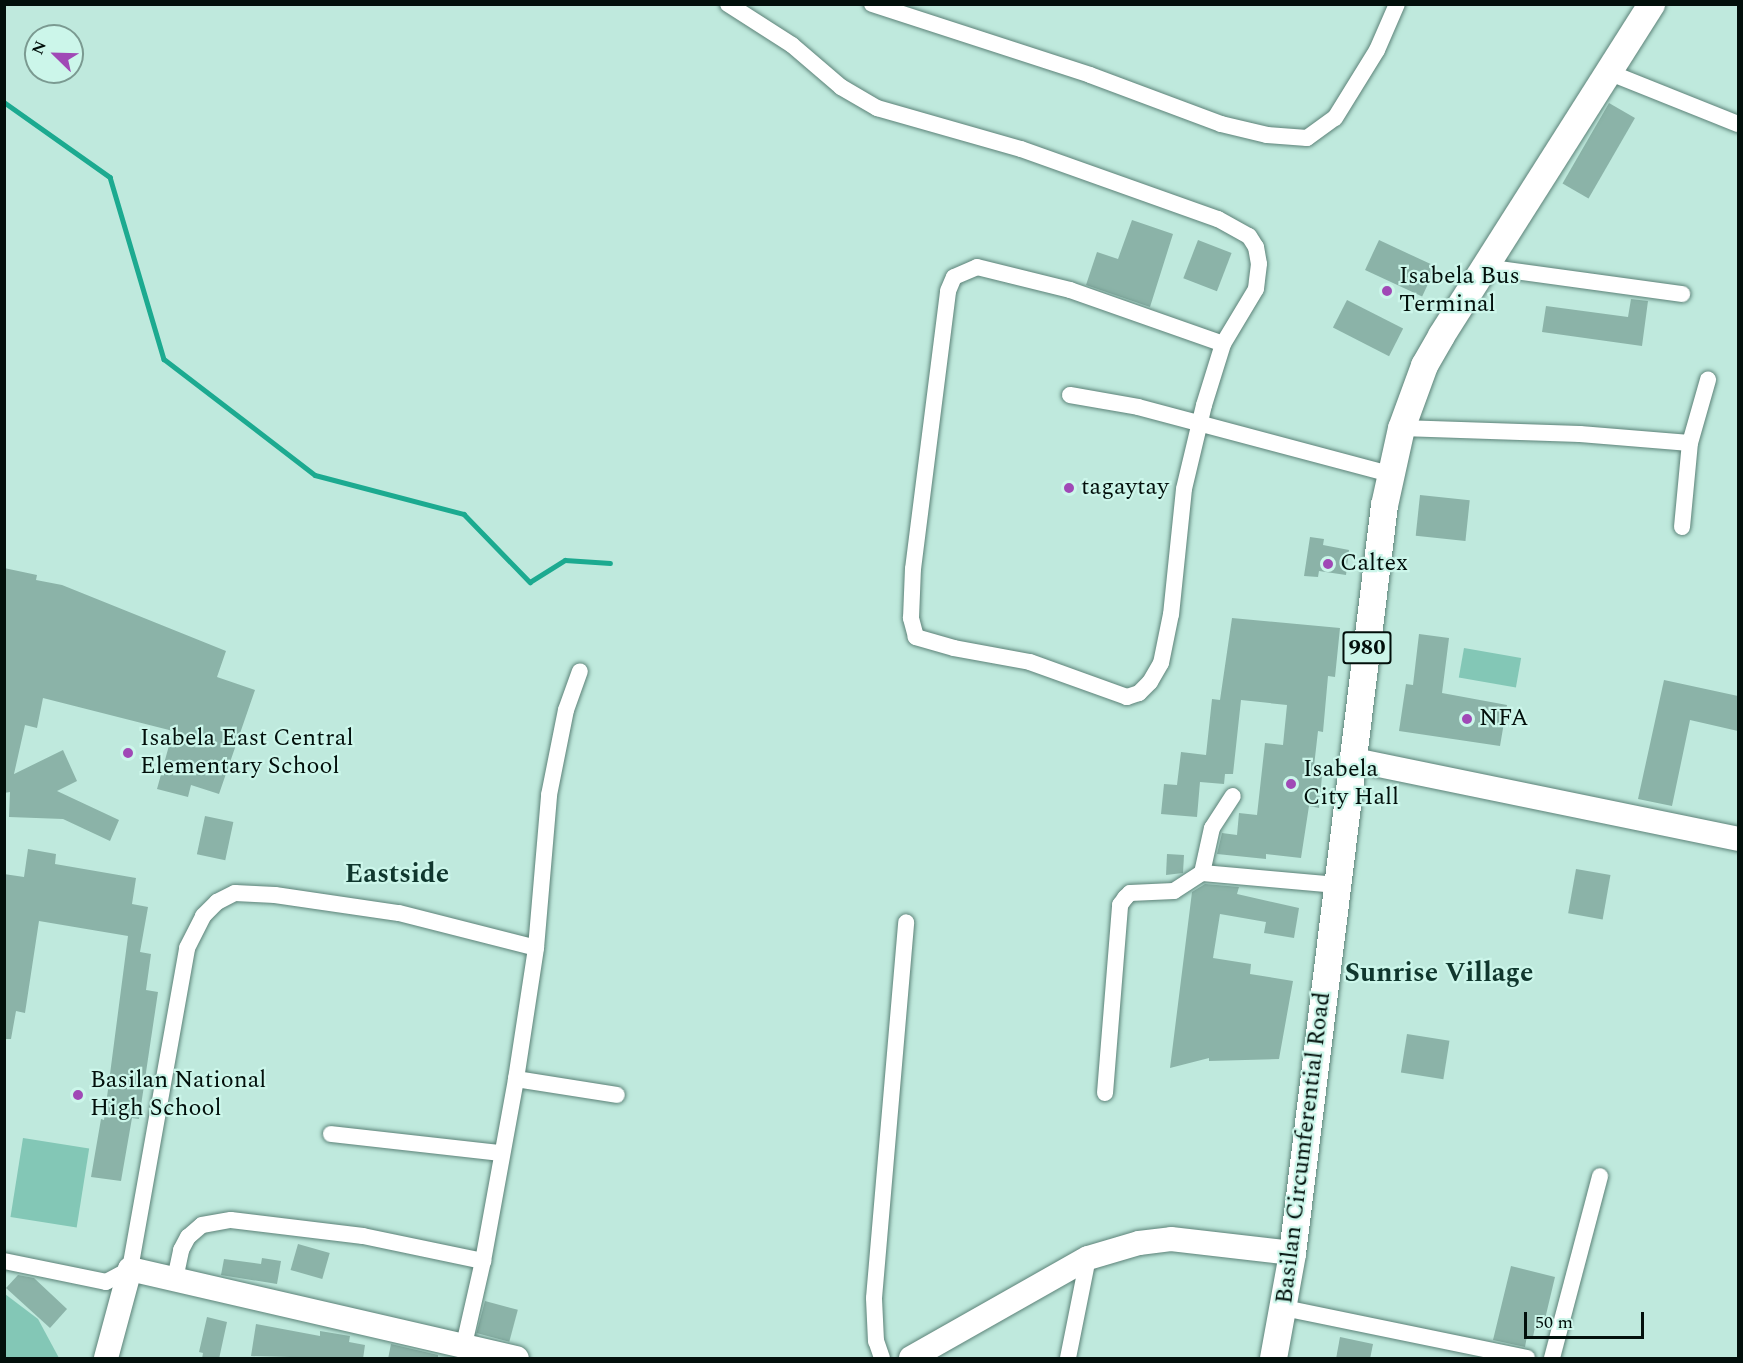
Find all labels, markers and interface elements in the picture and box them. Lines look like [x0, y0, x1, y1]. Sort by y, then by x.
north arrow [24, 24, 84, 84]
text: N [26, 37, 53, 58]
place label: Isabela Bus Terminal [1399, 263, 1520, 319]
marker: Isabela Bus Terminal [1380, 284, 1394, 298]
place label: tagaytay [1081, 474, 1169, 502]
marker: tagaytay [1062, 481, 1076, 495]
place label: Caltex [1340, 550, 1408, 578]
marker: Caltex [1321, 557, 1335, 571]
road number: 980 [1342, 629, 1392, 667]
place label: NFA [1479, 705, 1529, 733]
marker: NFA [1460, 712, 1474, 726]
place label: Isabela East Central Elementary School [140, 725, 354, 781]
marker: Isabela East Central Elementary School [121, 746, 135, 760]
place label: Isabela City Hall [1303, 756, 1399, 812]
marker: Isabela City Hall [1284, 777, 1298, 791]
district label: Eastside [345, 859, 449, 891]
district label: Sunrise Village [1345, 958, 1533, 990]
street label: Basilan Circumferential Road [1271, 991, 1337, 1305]
place label: Basilan National High School [90, 1067, 266, 1123]
marker: Basilan National High School [71, 1088, 85, 1102]
scale bar [1527, 1300, 1647, 1338]
text: 50 m [1535, 1309, 1573, 1336]

